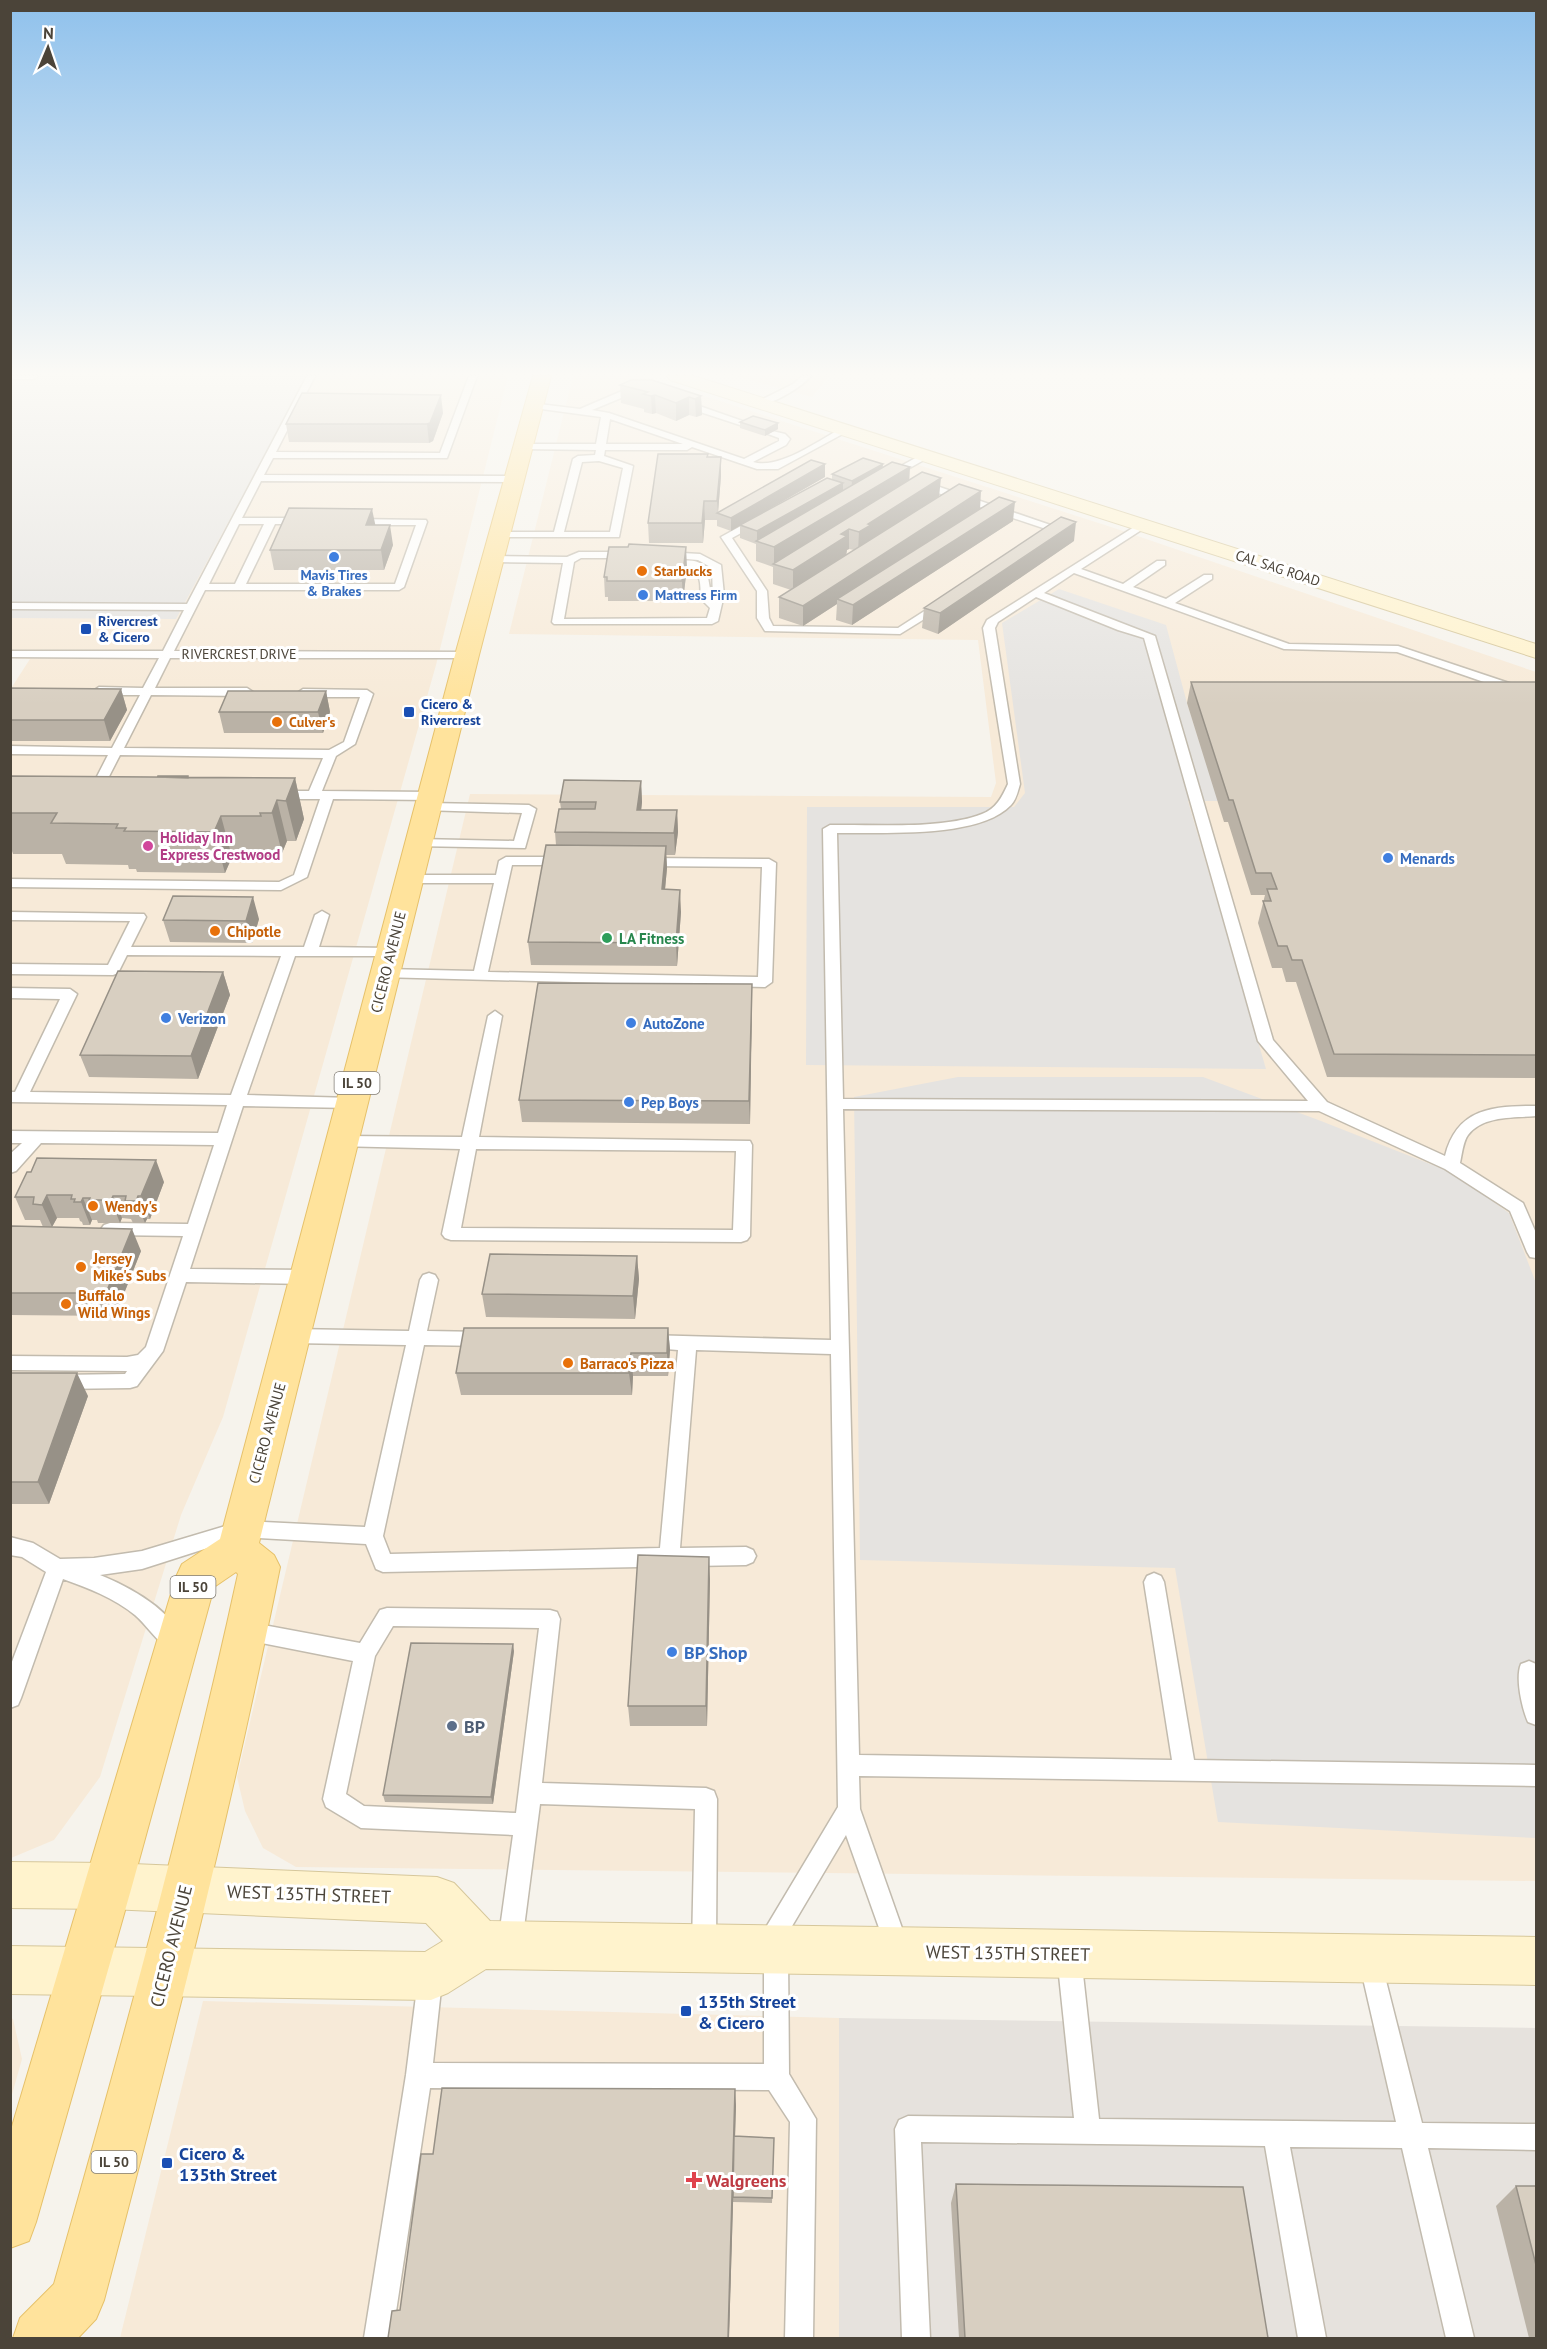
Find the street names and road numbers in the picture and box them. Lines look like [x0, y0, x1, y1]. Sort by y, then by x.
street label: CAL SAG ROAD [1233, 546, 1323, 590]
street label: RIVERCREST DRIVE [182, 645, 296, 663]
street label: CICERO AVENUE [366, 909, 410, 1015]
road number: IL 50 [334, 1072, 380, 1094]
street label: CICERO AVENUE [244, 1380, 290, 1486]
road number: IL 50 [170, 1576, 216, 1598]
street label: WEST 135TH STREET [227, 1880, 391, 1908]
street label: CICERO AVENUE [145, 1883, 197, 2009]
street label: WEST 135TH STREET [926, 1940, 1090, 1966]
road number: IL 50 [92, 2151, 136, 2173]

